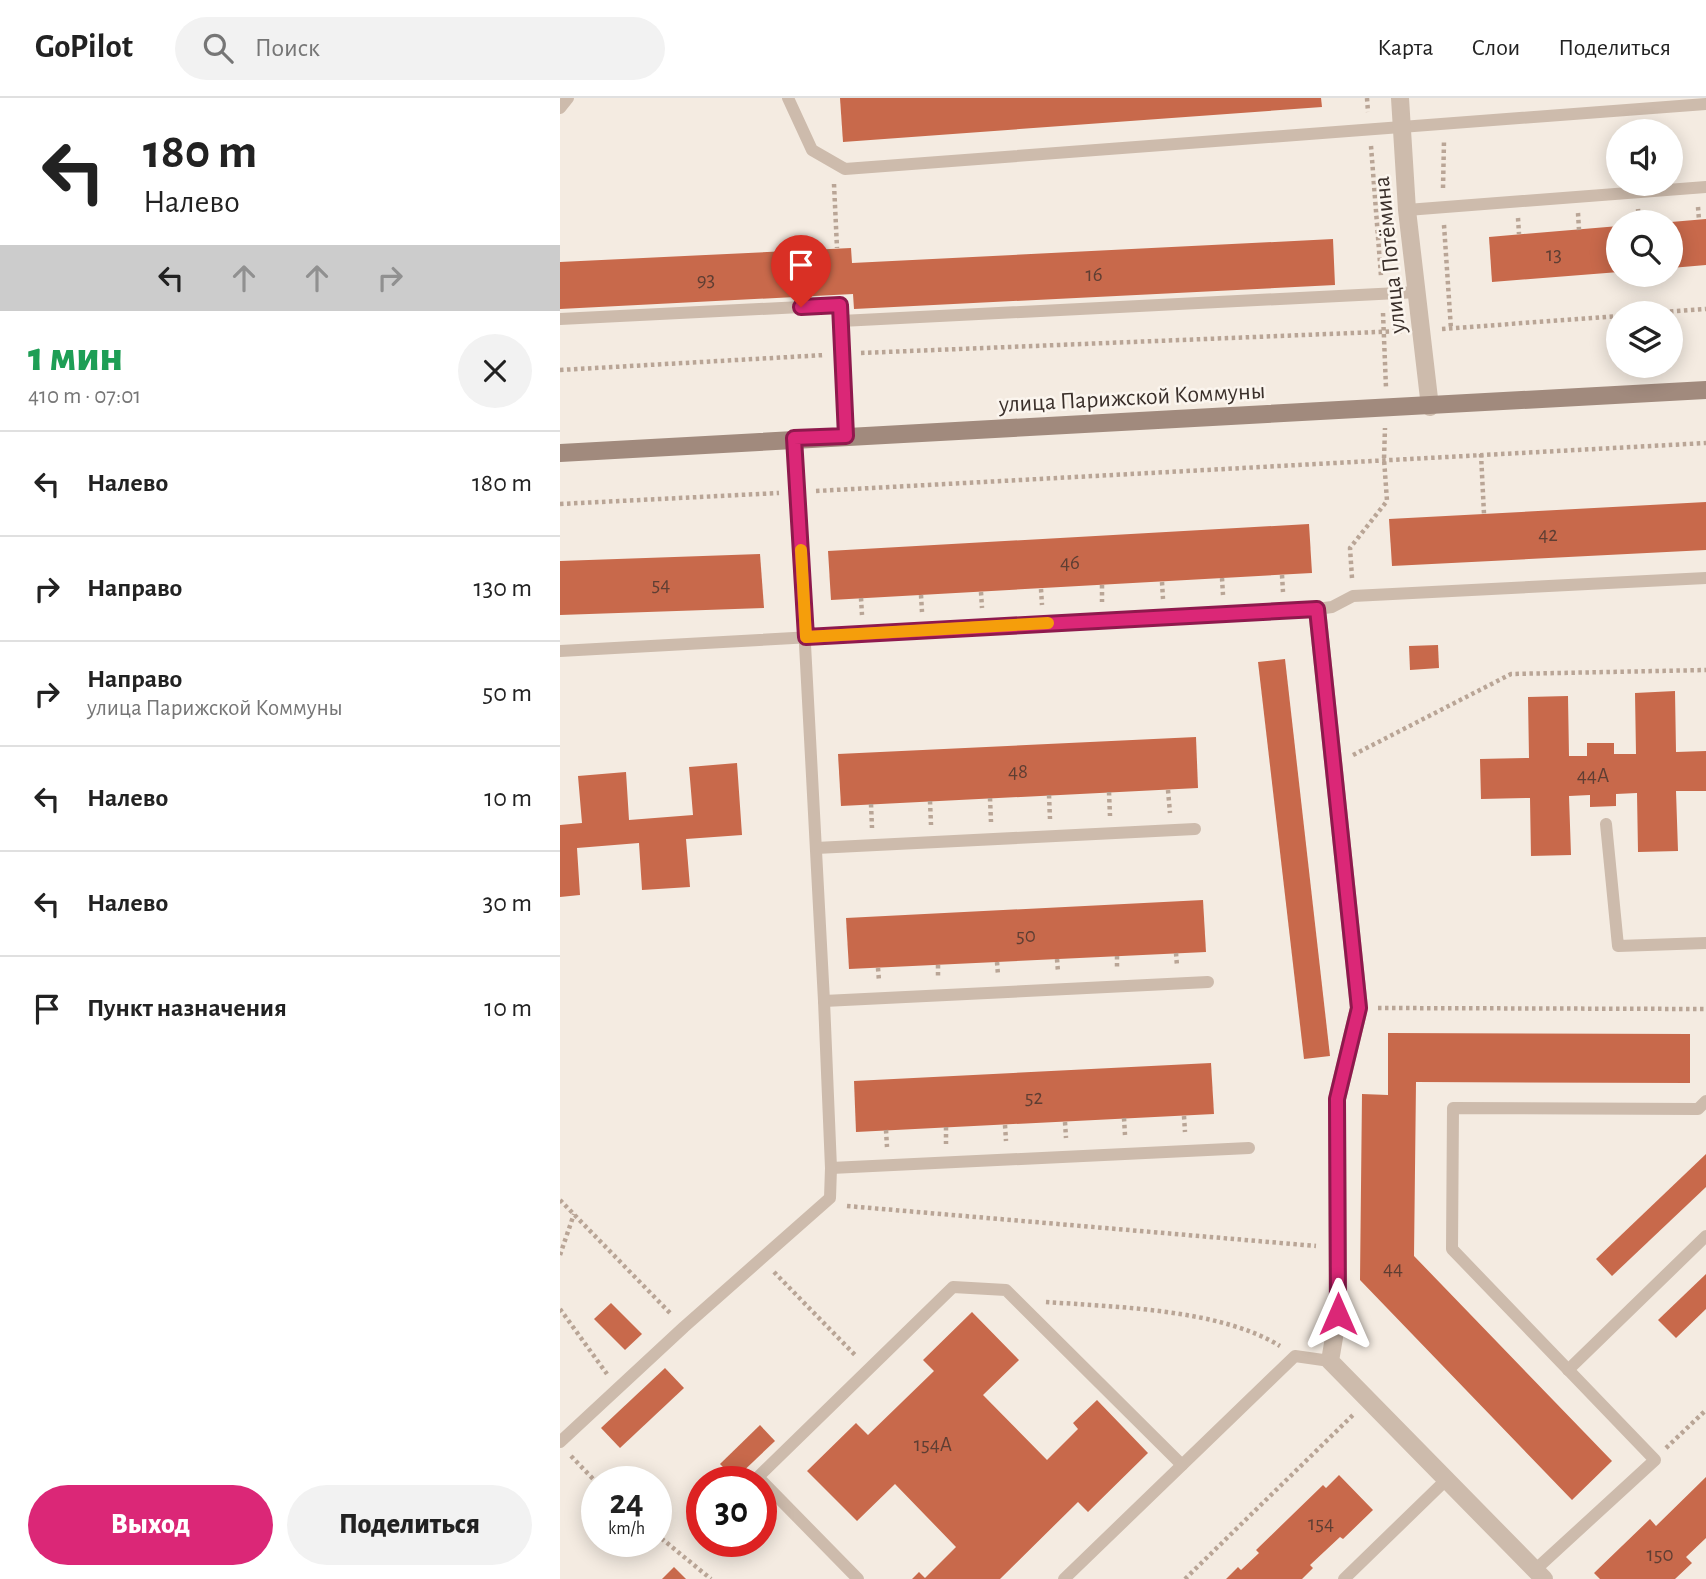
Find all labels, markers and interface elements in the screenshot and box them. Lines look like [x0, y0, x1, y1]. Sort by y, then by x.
search box [175, 17, 665, 80]
icon: search [199, 29, 237, 67]
text: GoPilot [35, 31, 133, 64]
text: Поиск [255, 35, 320, 61]
text: Карта [1377, 36, 1433, 60]
text: Слои [1471, 36, 1520, 60]
text: Поделиться [1558, 36, 1671, 60]
map controls [1606, 119, 1683, 378]
button: sound [1606, 119, 1683, 196]
icon: left [28, 126, 119, 217]
text: 180 m [143, 128, 257, 177]
street label: улица Потёмина [1370, 175, 1410, 336]
text: Налево [143, 186, 240, 218]
button: search [1606, 210, 1683, 287]
pin [771, 235, 831, 307]
house number: 13 [1546, 244, 1562, 265]
icon: arrive [782, 246, 820, 284]
icon: left [152, 259, 190, 297]
icon: ahead [225, 259, 263, 297]
icon: ahead [298, 259, 336, 297]
icon: right [371, 259, 409, 297]
house number: 16 [1085, 264, 1103, 285]
house number: 93 [697, 269, 715, 290]
button: layers [1606, 301, 1683, 378]
button: close [458, 334, 532, 408]
text: 1 мин [28, 336, 123, 378]
street label: улица Парижской Коммуны [997, 379, 1266, 417]
text: 410 m · 07:01 [28, 385, 141, 408]
icon: left [28, 465, 66, 503]
text: Налево [87, 470, 168, 496]
text: 180 m [472, 470, 532, 496]
house number: 42 [1538, 524, 1558, 545]
house number: 46 [1060, 552, 1080, 573]
icon: right [28, 570, 66, 608]
house number: 54 [652, 574, 670, 595]
text: Направо [87, 575, 182, 601]
text: 130 m [474, 575, 532, 601]
text: Направо [87, 666, 182, 692]
icon: right [28, 675, 66, 713]
text: 50 m [482, 680, 532, 706]
text: улица Парижской Коммуны [87, 697, 343, 720]
house number: 48 [1008, 761, 1028, 782]
house number: 44А [1577, 765, 1609, 786]
icon: left [28, 780, 66, 818]
text: Налево [87, 785, 168, 811]
text: 10 m [484, 785, 532, 811]
icon: left [28, 885, 66, 923]
text: Налево [87, 890, 168, 916]
text: 30 m [482, 890, 532, 916]
house number: 50 [1016, 925, 1036, 946]
icon: arrive [28, 990, 66, 1028]
text: Пункт назначения [87, 995, 287, 1021]
text: 10 m [484, 995, 532, 1021]
house number: 52 [1025, 1087, 1043, 1108]
house number: 44 [1383, 1258, 1403, 1279]
position arrow [1301, 1277, 1375, 1351]
house number: 154А [914, 1434, 952, 1455]
speed limit sign: 30 [686, 1466, 777, 1557]
button: Выход [28, 1485, 273, 1565]
button: Поделиться [287, 1485, 532, 1565]
text: 24 [609, 1485, 644, 1520]
house number: 154 [1308, 1513, 1334, 1534]
text: km/h [608, 1520, 645, 1538]
house number: 150 [1646, 1544, 1674, 1565]

